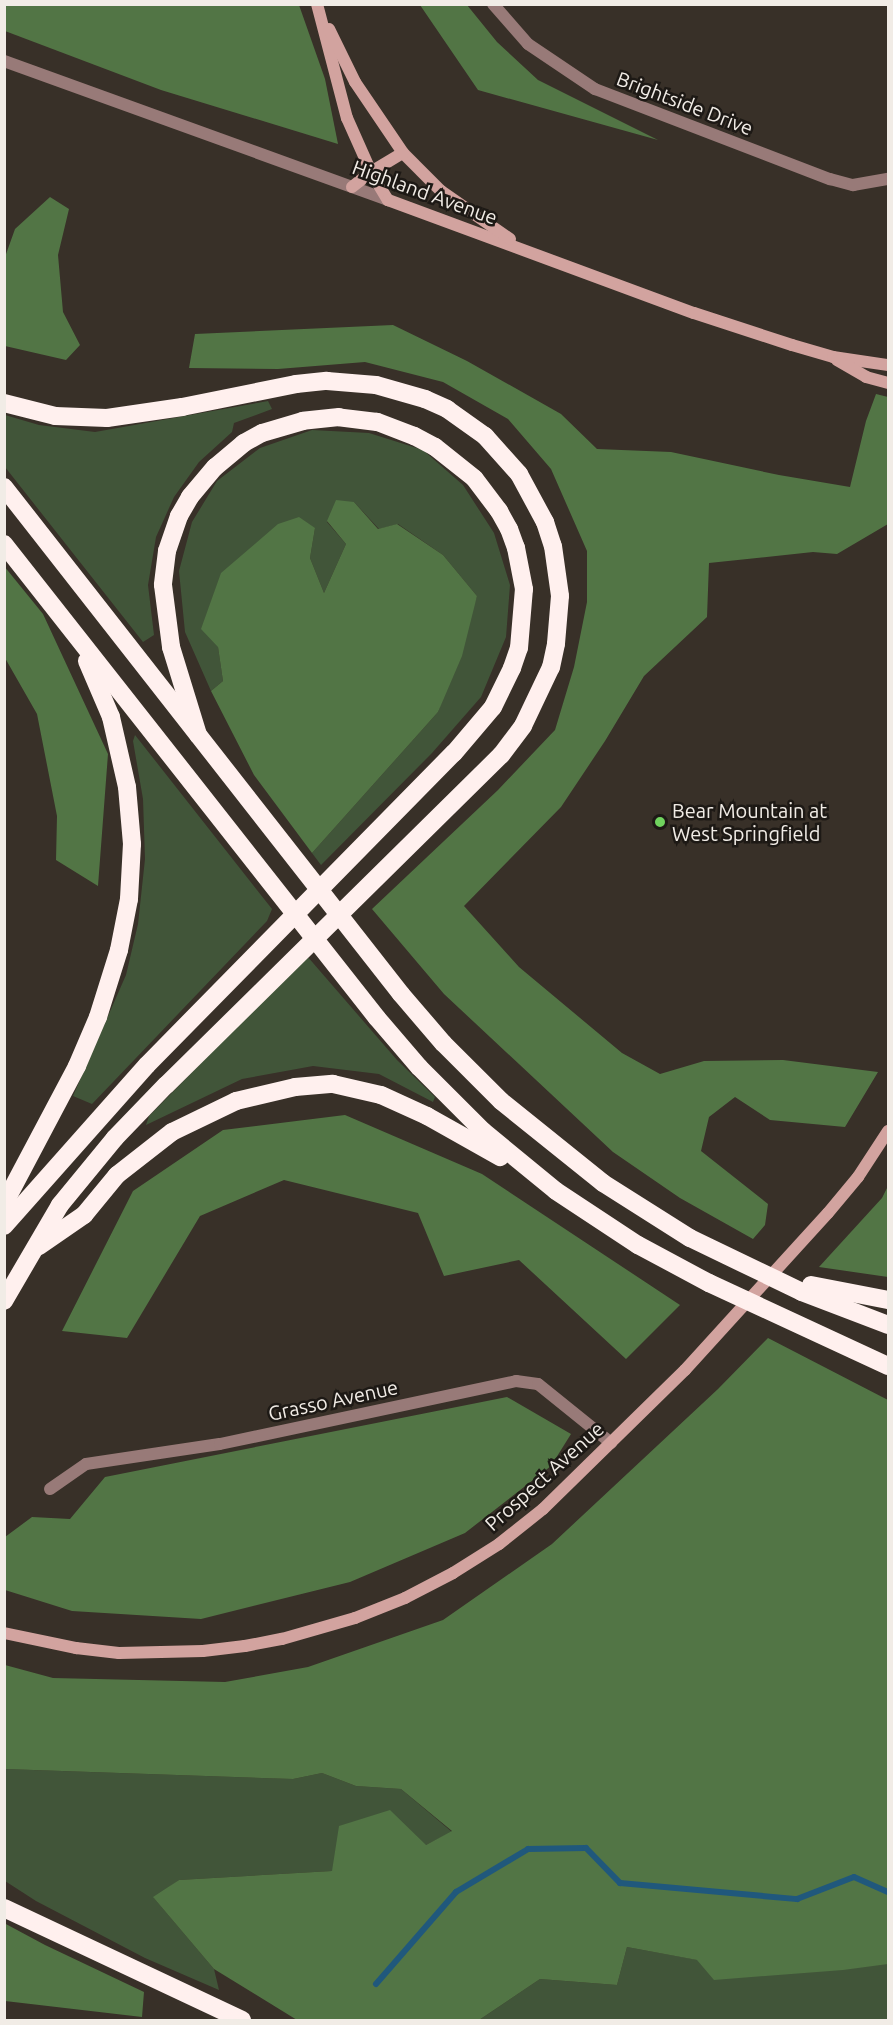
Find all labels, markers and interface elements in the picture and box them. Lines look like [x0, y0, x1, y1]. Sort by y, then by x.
street label: Brightside Drive [613, 66, 757, 140]
street label: Highland Avenue [349, 155, 501, 229]
place label: Bear Mountain at West Springfield [672, 798, 827, 845]
marker: Bear Mountain at West Springfield [653, 815, 667, 829]
street label: Grasso Avenue [266, 1375, 400, 1425]
street label: Prospect Avenue [480, 1416, 608, 1536]

